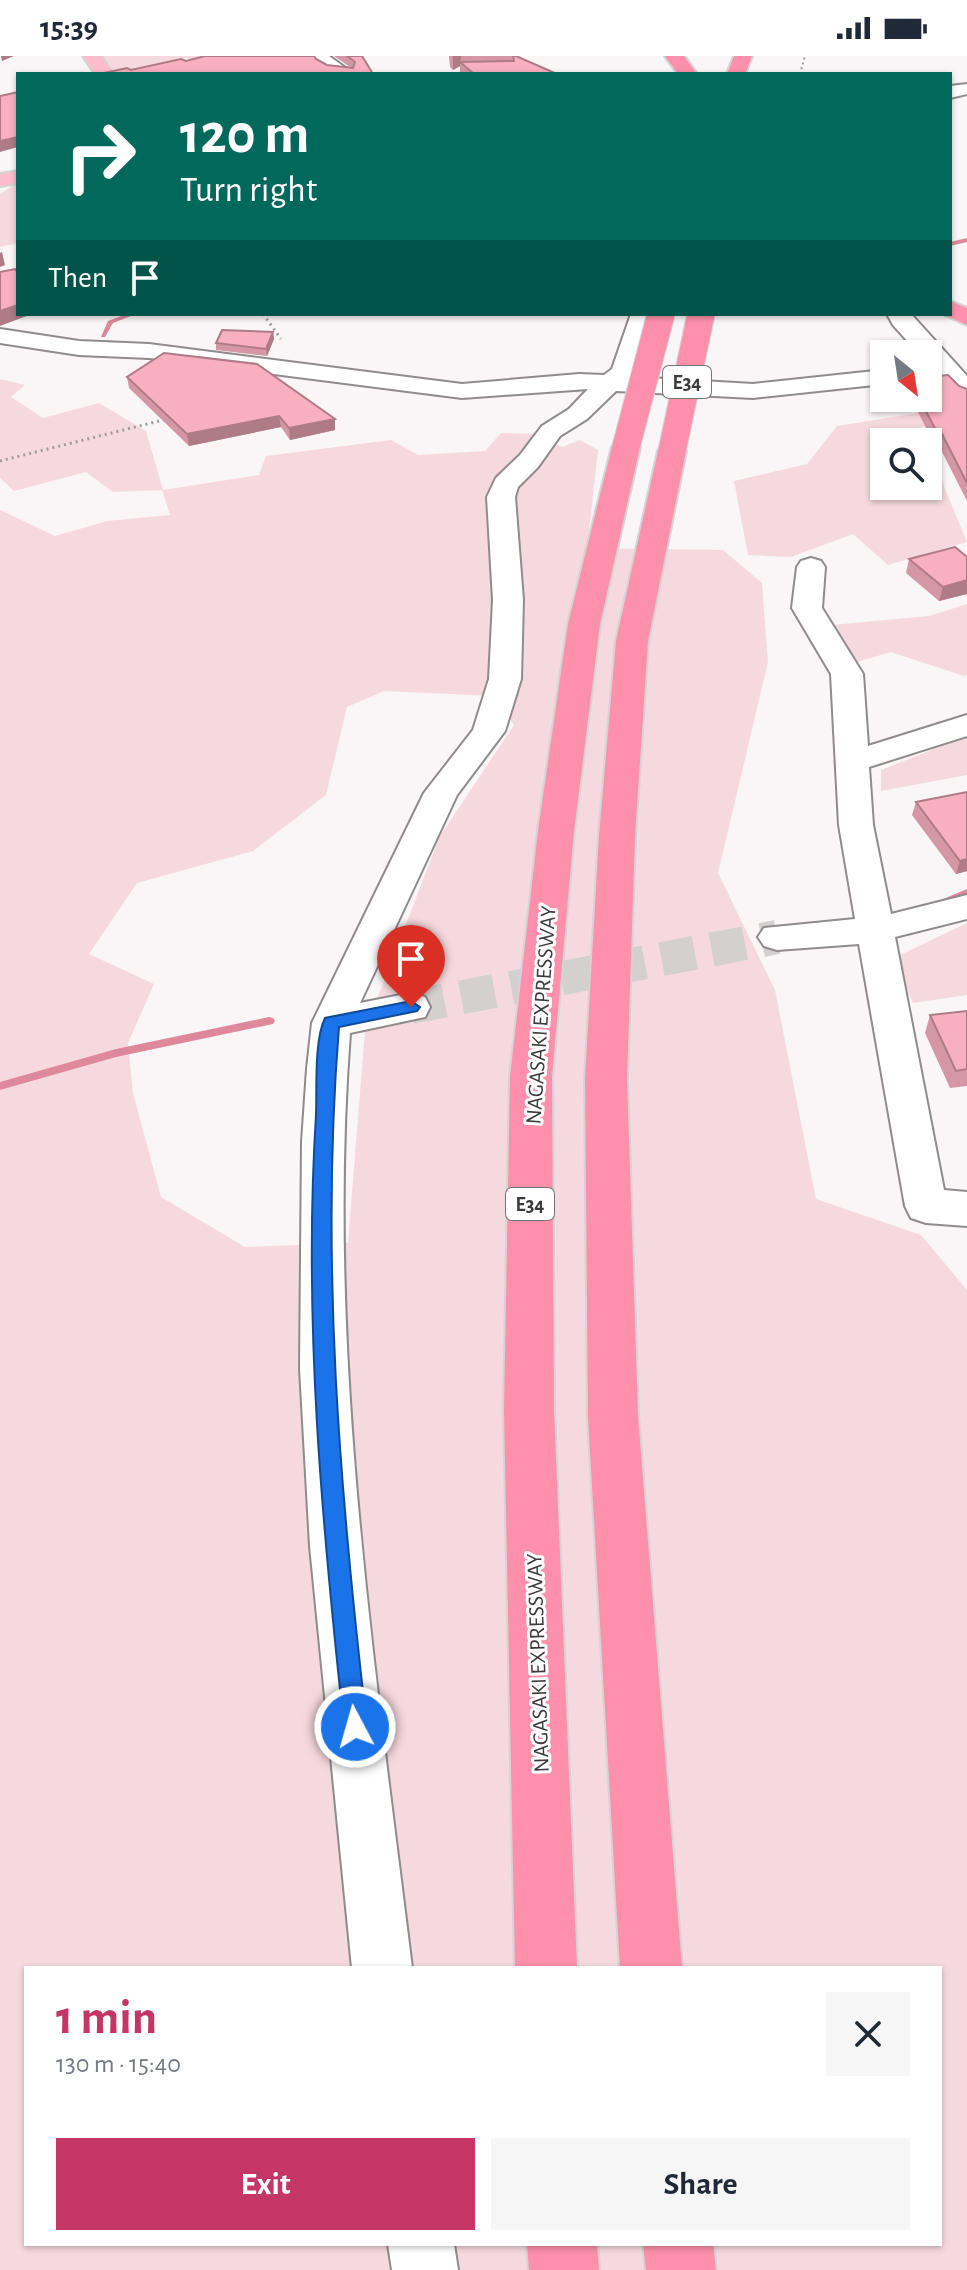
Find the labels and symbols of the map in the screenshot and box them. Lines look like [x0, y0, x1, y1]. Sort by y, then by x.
north arrow [870, 340, 942, 412]
road number: E34 [663, 366, 711, 398]
street label: NAGASAKI EXPRESSWAY [522, 905, 560, 1125]
pin [377, 925, 445, 1007]
road number: E34 [506, 1188, 554, 1220]
street label: NAGASAKI EXPRESSWAY [523, 1553, 553, 1773]
position arrow [313, 1685, 397, 1769]

